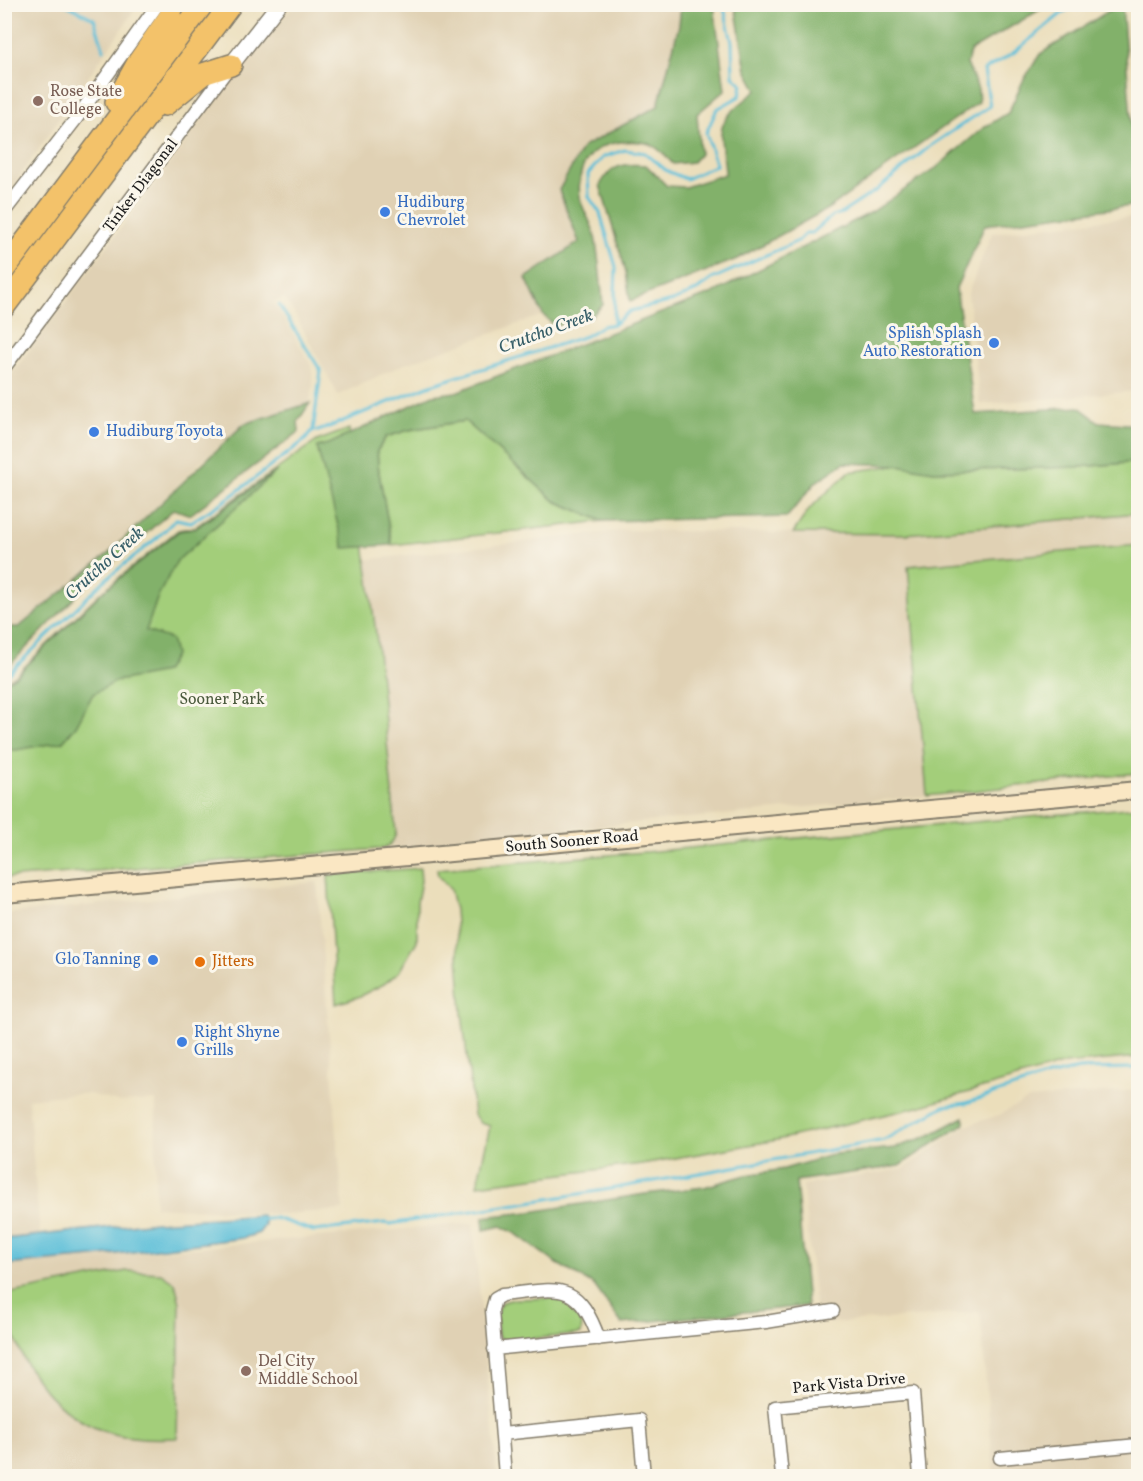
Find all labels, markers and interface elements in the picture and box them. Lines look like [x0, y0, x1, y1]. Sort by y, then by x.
place label: Rose State College [50, 81, 122, 121]
marker: Rose State College [31, 94, 45, 108]
street label: Tinker Diagonal [98, 134, 184, 237]
place label: Hudiburg Chevrolet [397, 192, 466, 232]
marker: Hudiburg Chevrolet [378, 205, 392, 219]
water label: Crutcho Creek [495, 303, 597, 361]
place label: Splish Splash Auto Restoration [863, 323, 982, 363]
marker: Splish Splash Auto Restoration [987, 336, 1001, 350]
place label: Hudiburg Toyota [106, 421, 224, 443]
marker: Hudiburg Toyota [87, 425, 101, 439]
water label: Crutcho Creek [60, 522, 150, 606]
park label: Sooner Park [179, 689, 265, 711]
street label: South Sooner Road [504, 825, 640, 859]
place label: Glo Tanning [55, 949, 141, 971]
place label: Jitters [212, 951, 254, 973]
marker: Glo Tanning [146, 953, 160, 967]
marker: Jitters [193, 955, 207, 969]
place label: Right Shyne Grills [194, 1022, 280, 1062]
marker: Right Shyne Grills [175, 1035, 189, 1049]
place label: Del City Middle School [258, 1351, 358, 1391]
marker: Del City Middle School [239, 1364, 253, 1378]
street label: Park Vista Drive [792, 1368, 906, 1400]

